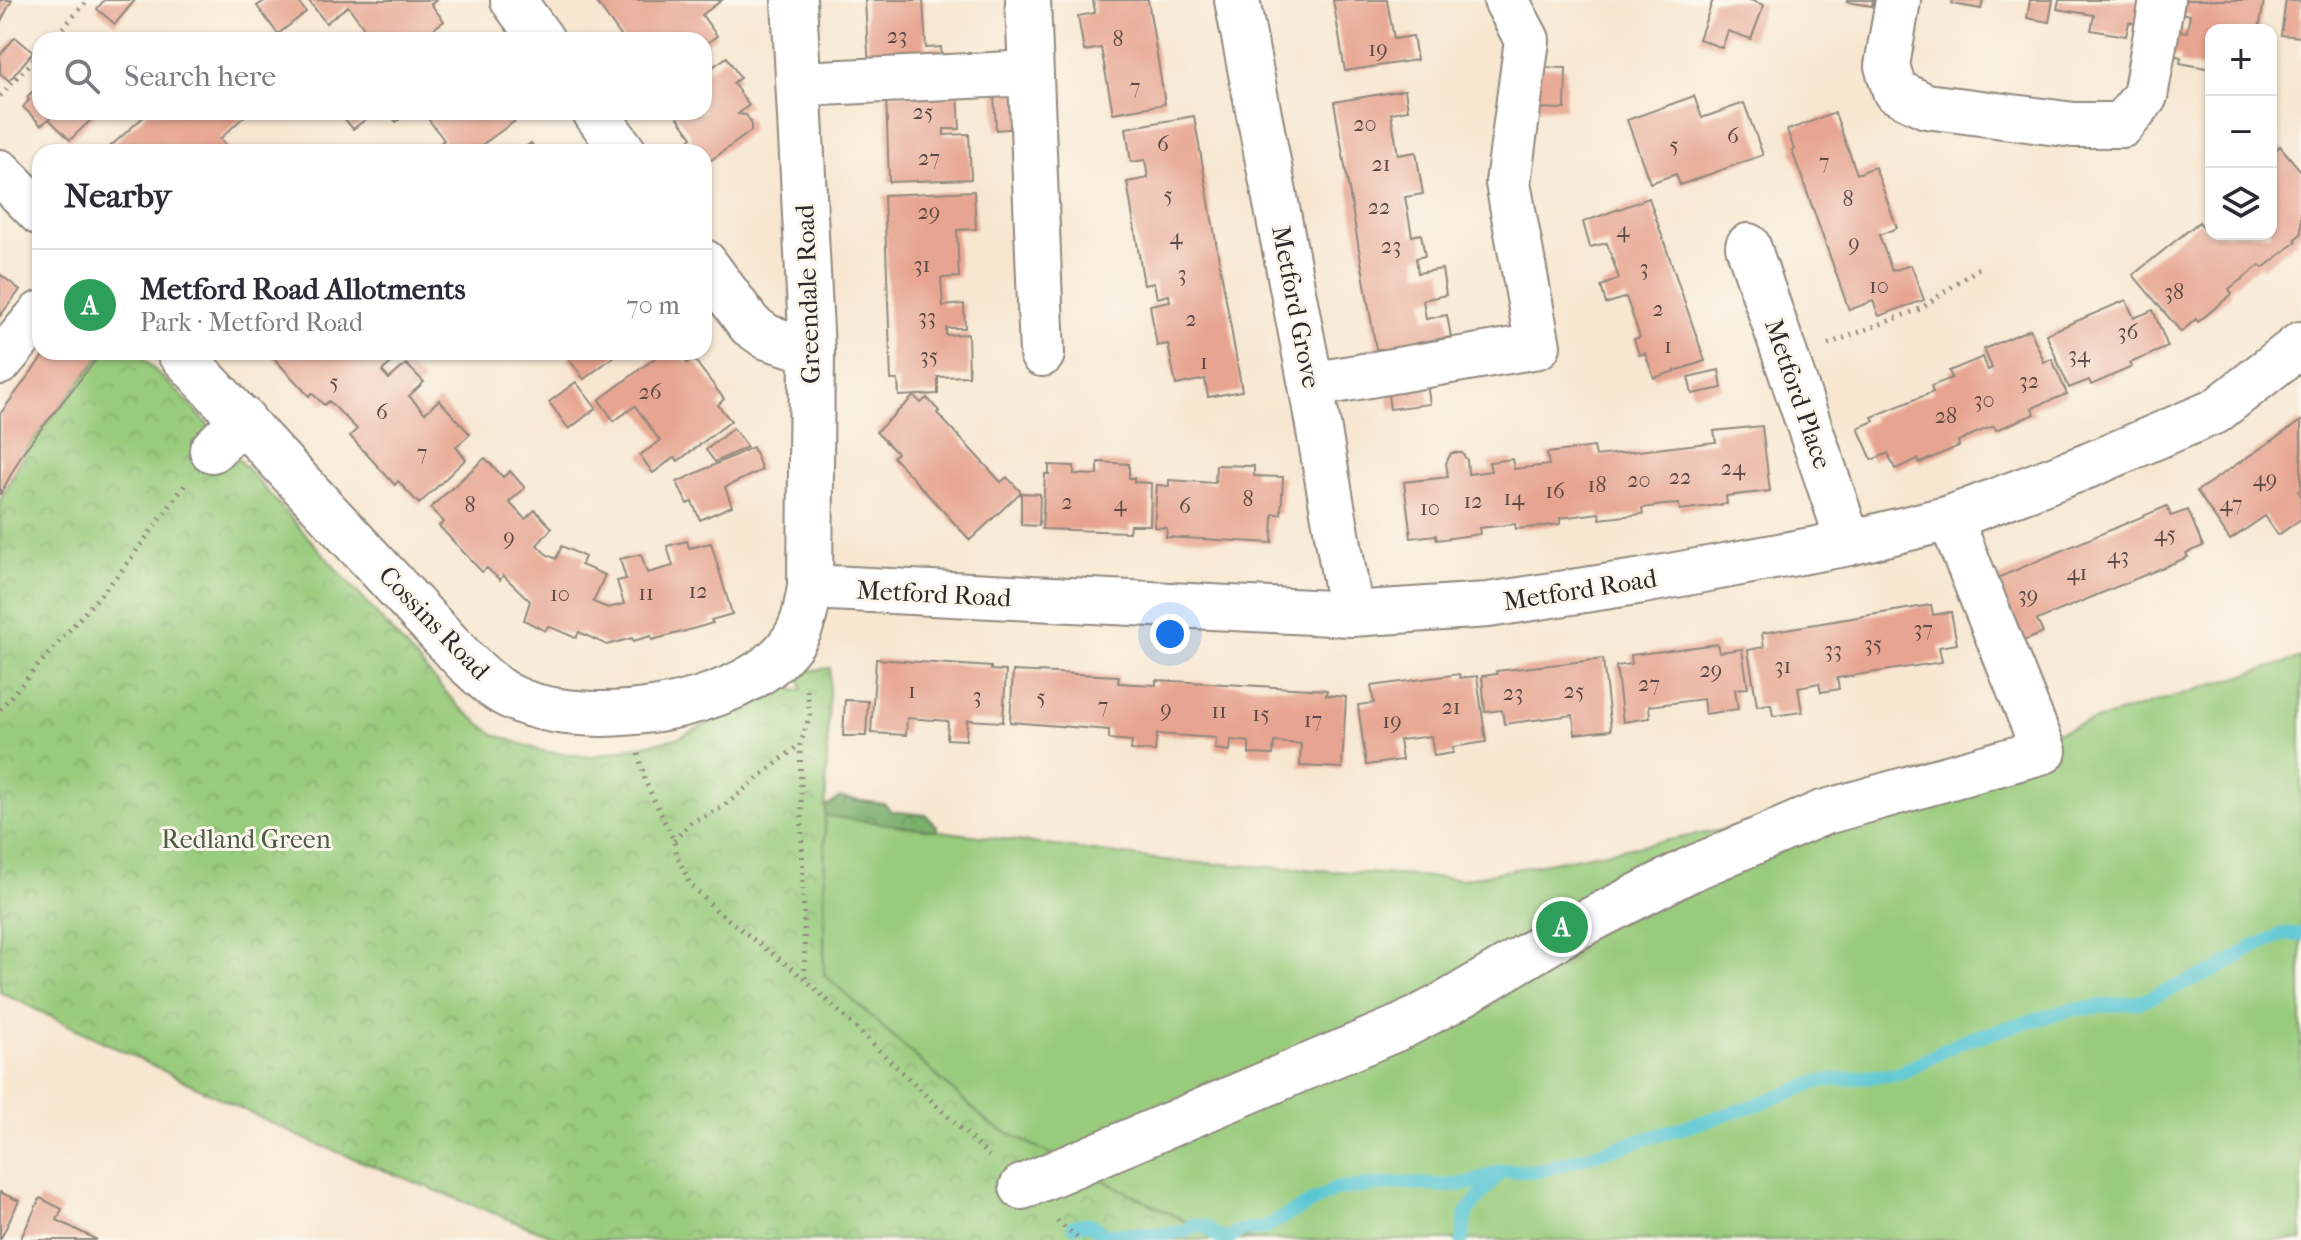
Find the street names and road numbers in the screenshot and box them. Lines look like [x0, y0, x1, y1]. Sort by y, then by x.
street label: Greendale Road [789, 203, 827, 384]
street label: Metford Grove [1265, 223, 1327, 391]
street label: Metford Place [1758, 315, 1838, 473]
street label: Cossins Road [372, 560, 496, 687]
street label: Metford Road [1501, 562, 1660, 617]
street label: Metford Road [856, 574, 1013, 614]

